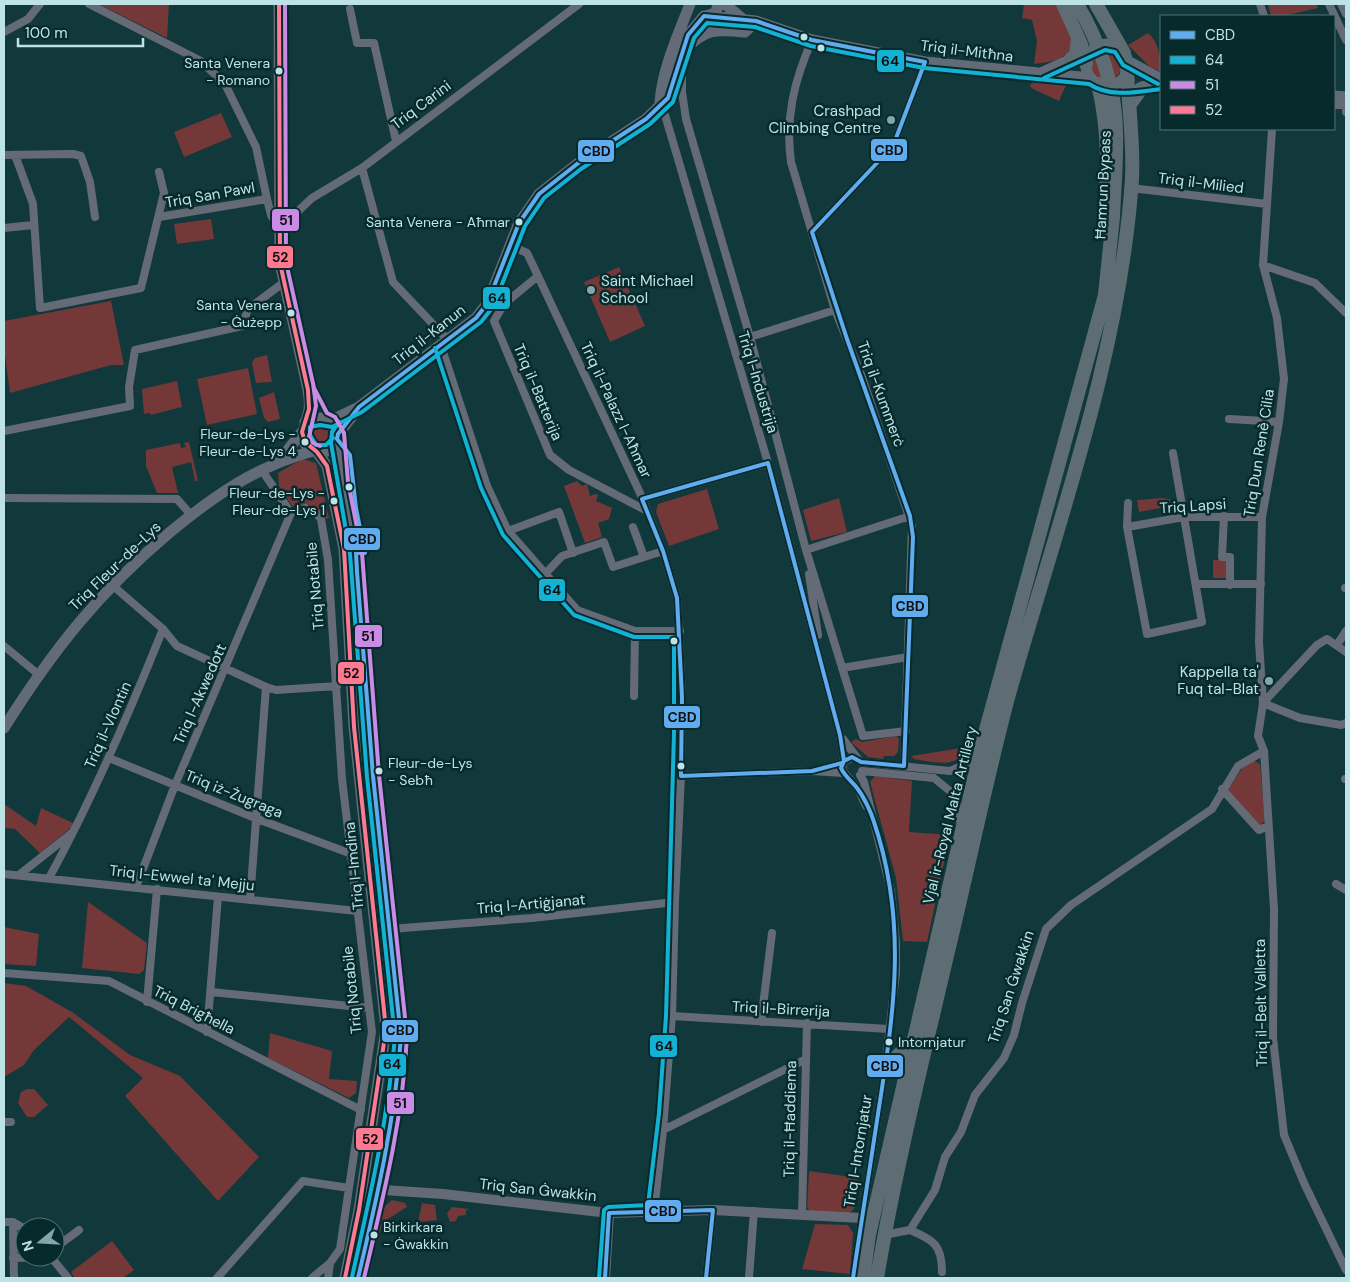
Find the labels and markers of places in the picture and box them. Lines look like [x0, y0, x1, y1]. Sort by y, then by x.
unlabelled marker [799, 32, 809, 42]
unlabelled marker [816, 43, 826, 53]
place label: Santa Venera - Romano [184, 54, 270, 89]
marker: Santa Venera - Romano [274, 66, 284, 76]
place label: Crashpad Climbing Centre [768, 101, 881, 138]
marker: Crashpad Climbing Centre [885, 114, 897, 126]
place label: Santa Venera - Aħmar [366, 213, 510, 231]
marker: Santa Venera - Aħmar [514, 217, 524, 227]
place label: Saint Michael School [601, 271, 693, 308]
marker: Saint Michael School [585, 284, 597, 296]
place label: Santa Venera - Ġużepp [196, 296, 282, 331]
marker: Santa Venera - Ġużepp [286, 308, 296, 318]
place label: Fleur-de-Lys - Fleur-de-Lys 4 [199, 425, 297, 460]
marker: Fleur-de-Lys - Fleur-de-Lys 4 [300, 437, 310, 447]
unlabelled marker [344, 482, 354, 492]
place label: Fleur-de-Lys - Fleur-de-Lys 1 [229, 484, 325, 519]
marker: Fleur-de-Lys - Fleur-de-Lys 1 [329, 496, 339, 506]
unlabelled marker [669, 636, 679, 646]
place label: Kappella ta' Fuq tal-Blat [1177, 662, 1259, 699]
marker: Kappella ta' Fuq tal-Blat [1263, 675, 1275, 687]
place label: Fleur-de-Lys - Sebħ [388, 754, 473, 789]
unlabelled marker [676, 761, 686, 771]
marker: Fleur-de-Lys - Sebħ [374, 766, 384, 776]
place label: Intornjatur [898, 1033, 966, 1051]
marker: Intornjatur [884, 1037, 894, 1047]
place label: Birkirkara - Ġwakkin [383, 1218, 448, 1253]
marker: Birkirkara - Ġwakkin [369, 1230, 379, 1240]

